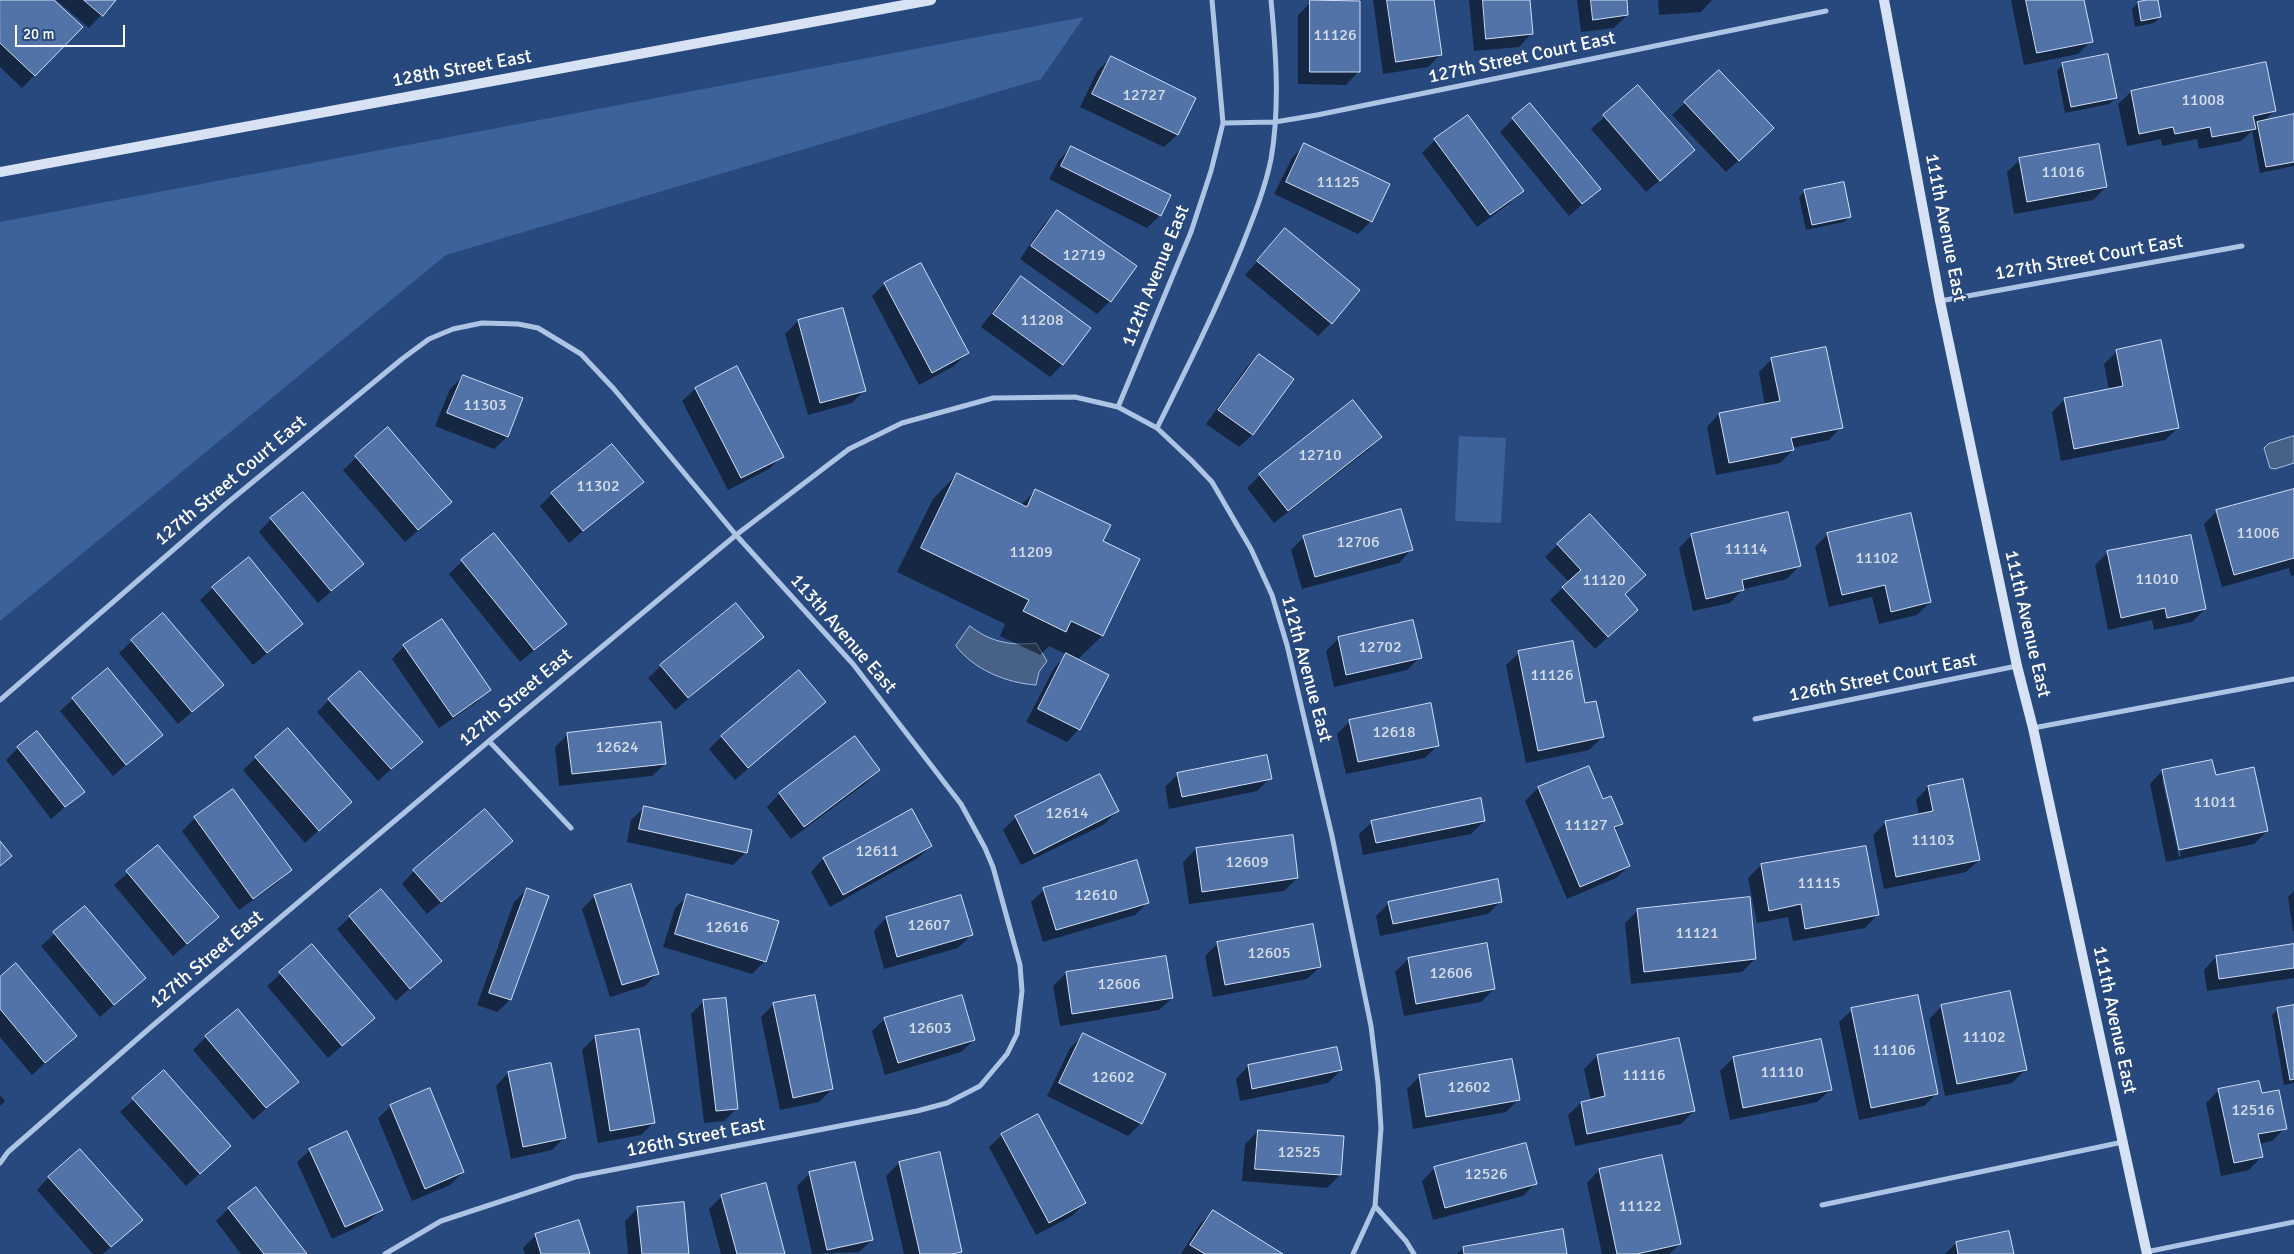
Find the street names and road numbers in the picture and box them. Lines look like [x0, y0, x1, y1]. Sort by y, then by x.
street label: 127th Street Court East [1426, 27, 1618, 89]
street label: 128th Street East [391, 46, 533, 92]
street label: 111th Avenue East [1919, 152, 1971, 304]
street label: 112th Avenue East [1117, 202, 1195, 350]
street label: 127th Street Court East [1993, 230, 2185, 286]
street label: 127th Street Court East [151, 411, 311, 551]
street label: 111th Avenue East [1999, 548, 2055, 700]
street label: 113th Avenue East [785, 570, 901, 698]
street label: 112th Avenue East [1275, 593, 1337, 745]
street label: 127th Street East [455, 644, 577, 752]
street label: 126th Street Court East [1787, 649, 1979, 707]
street label: 127th Street East [146, 906, 268, 1014]
street label: 111th Avenue East [2087, 944, 2141, 1096]
street label: 126th Street East [625, 1113, 767, 1163]

